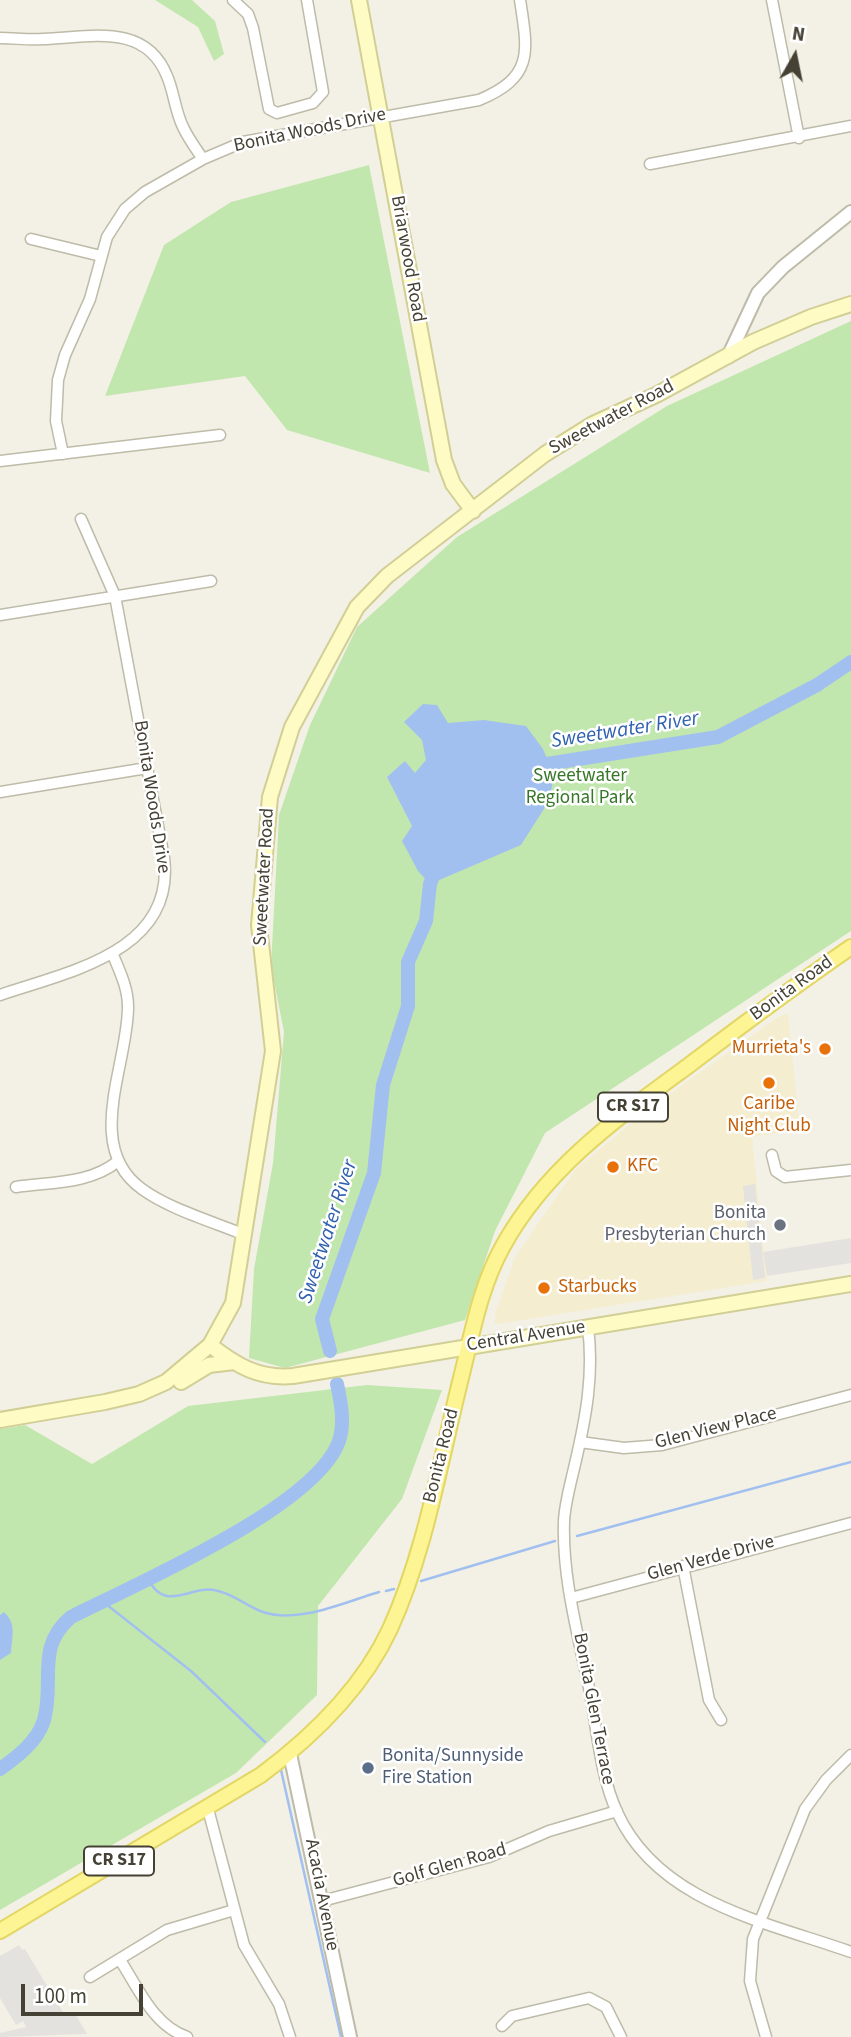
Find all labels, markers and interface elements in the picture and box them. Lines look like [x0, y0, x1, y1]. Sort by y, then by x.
text: N [790, 20, 807, 49]
north arrow [760, 21, 830, 91]
street label: Bonita Woods Drive [232, 104, 388, 158]
street label: Briarwood Road [385, 194, 429, 324]
street label: Sweetwater Road [546, 375, 678, 461]
water label: Sweetwater River [549, 707, 701, 755]
street label: Bonita Woods Drive [128, 719, 174, 875]
park label: Sweetwater Regional Park [526, 766, 634, 810]
street label: Sweetwater Road [250, 807, 280, 947]
street label: Bonita Road [746, 951, 838, 1027]
place label: Murrieta's [732, 1038, 811, 1060]
marker: Murrieta's [817, 1041, 833, 1057]
marker: Caribe Night Club [761, 1075, 777, 1091]
road number: CR S17 [598, 1092, 668, 1122]
place label: Caribe Night Club [727, 1094, 811, 1138]
place label: KFC [627, 1156, 658, 1178]
water label: Sweetwater River [294, 1157, 364, 1307]
marker: KFC [605, 1159, 621, 1175]
place label: Bonita Presbyterian Church [605, 1203, 766, 1247]
marker: Bonita Presbyterian Church [772, 1217, 788, 1233]
place label: Starbucks [558, 1277, 637, 1299]
marker: Starbucks [536, 1280, 552, 1296]
street label: Central Avenue [465, 1316, 587, 1358]
street label: Glen View Place [653, 1403, 779, 1455]
street label: Bonita Road [419, 1406, 465, 1506]
street label: Glen Verde Drive [645, 1531, 777, 1587]
street label: Bonita Glen Terrace [567, 1631, 619, 1787]
place label: Bonita/Sunnyside Fire Station [382, 1746, 524, 1790]
marker: Bonita/Sunnyside Fire Station [360, 1760, 376, 1776]
street label: Acacia Avenue [299, 1837, 343, 1953]
street label: Golf Glen Road [391, 1839, 509, 1893]
road number: CR S17 [84, 1846, 154, 1875]
scale bar [24, 1970, 147, 2014]
text: 100 m [34, 1981, 87, 2011]

